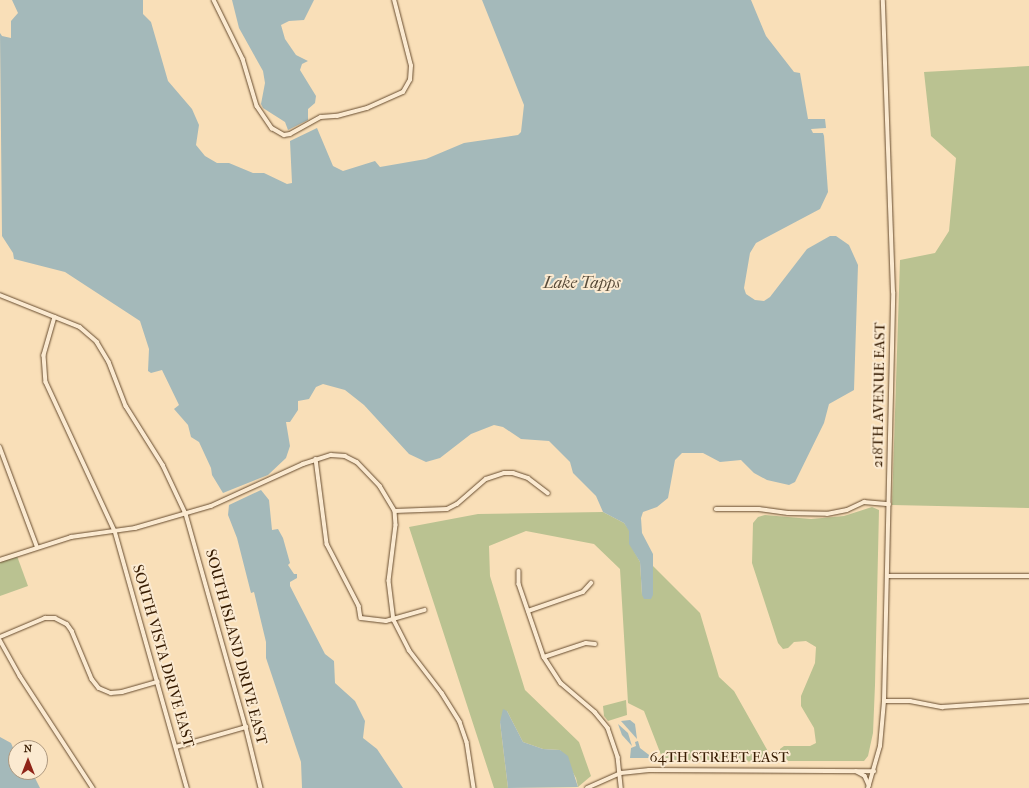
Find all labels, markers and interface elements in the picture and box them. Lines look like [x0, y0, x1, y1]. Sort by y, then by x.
water label: Lake Tapps [544, 273, 620, 293]
street label: 218TH AVENUE EAST [869, 322, 889, 468]
street label: SOUTH ISLAND DRIVE EAST [201, 547, 271, 747]
street label: SOUTH VISTA DRIVE EAST [128, 563, 198, 749]
north arrow [8, 740, 48, 780]
text: N [24, 742, 32, 755]
street label: 64TH STREET EAST [649, 749, 789, 767]

